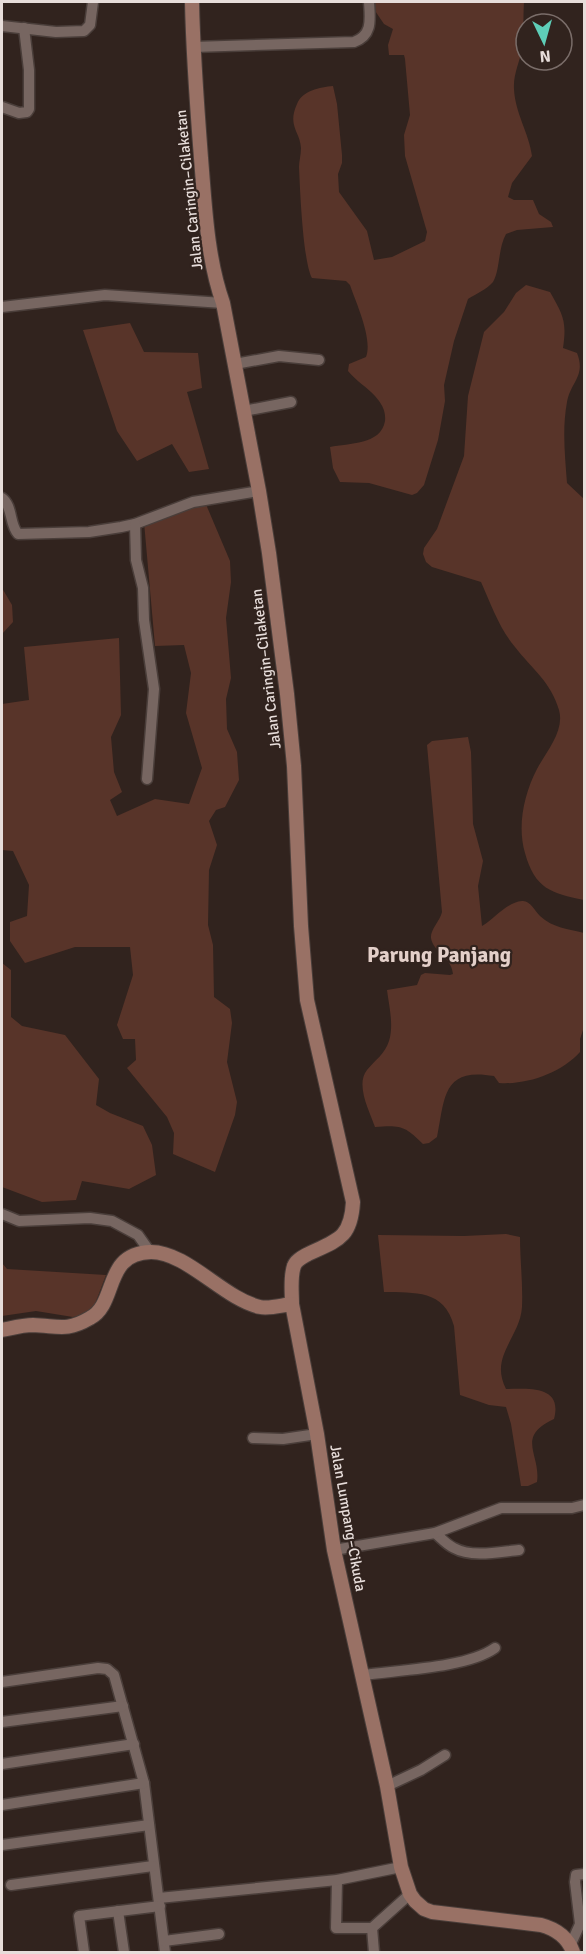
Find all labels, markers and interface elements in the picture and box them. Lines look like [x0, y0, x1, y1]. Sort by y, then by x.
north arrow [514, 12, 574, 72]
text: N [539, 45, 552, 66]
street label: Jalan Caringin–Cilaketan [172, 109, 206, 271]
street label: Jalan Caringin–Cilaketan [247, 588, 285, 750]
district label: Parung Panjang [367, 942, 511, 968]
street label: Jalan Lumpang–Cikuda [326, 1443, 370, 1593]

